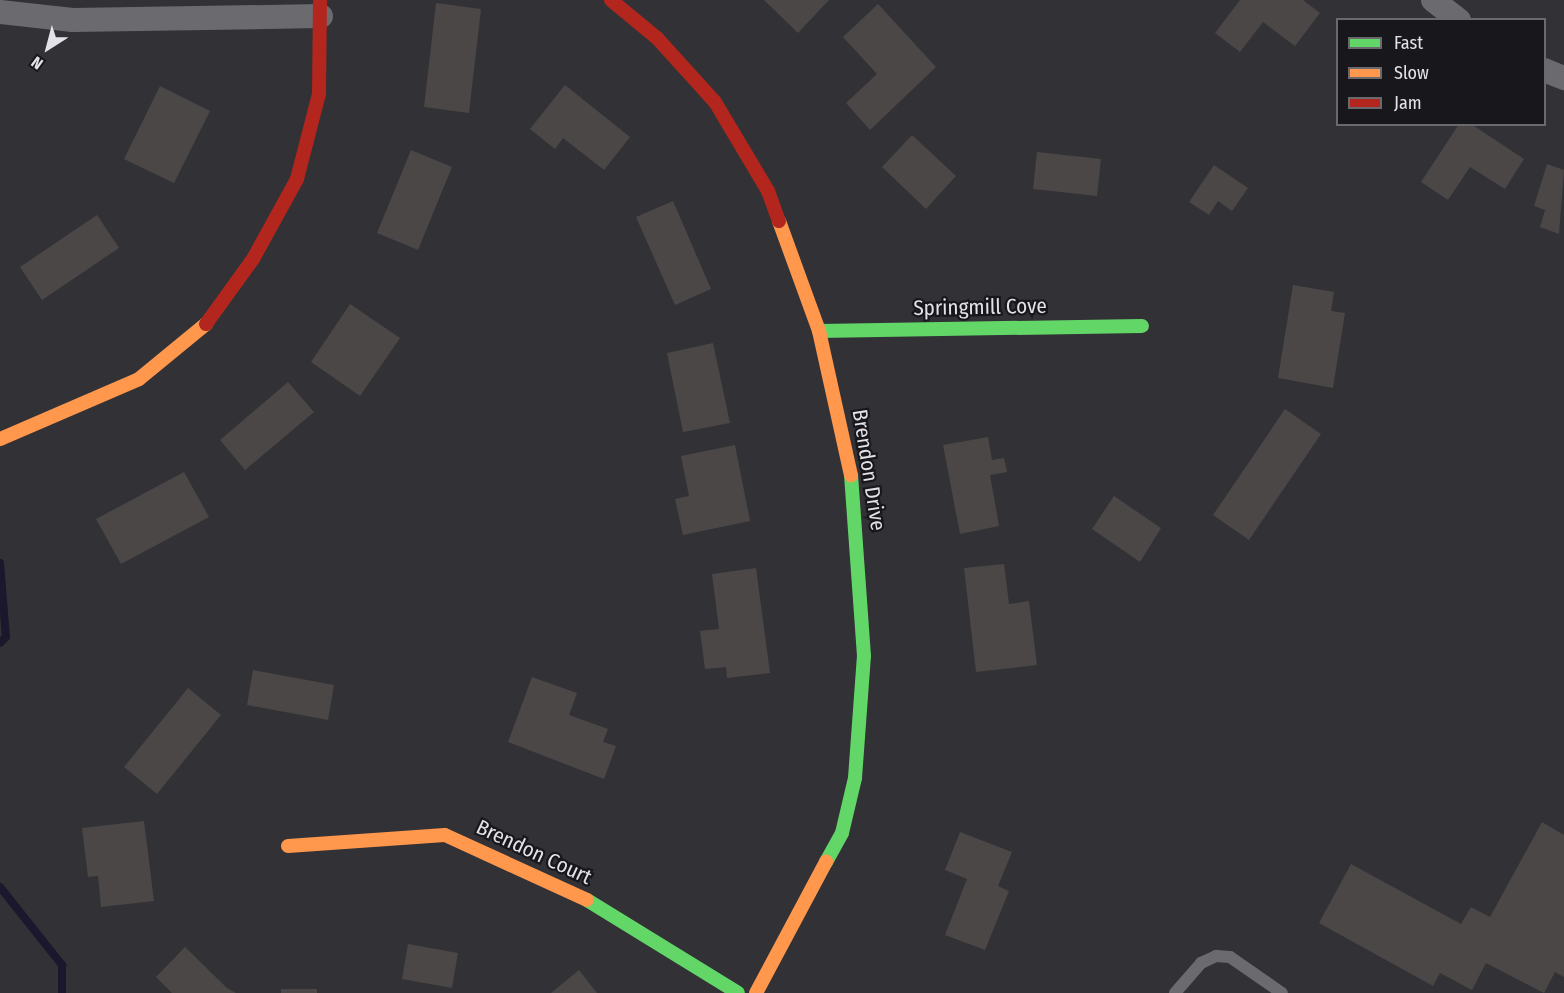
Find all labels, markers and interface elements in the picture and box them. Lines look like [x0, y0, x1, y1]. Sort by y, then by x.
north arrow [18, 18, 78, 78]
legend [1336, 18, 1546, 126]
text: Fast [1394, 32, 1423, 54]
text: N [28, 52, 47, 73]
text: Slow [1394, 62, 1429, 84]
text: Jam [1394, 92, 1422, 114]
street label: Springmill Cove [913, 293, 1047, 321]
street label: Brendon Drive [847, 408, 891, 532]
street label: Brendon Court [472, 814, 596, 890]

